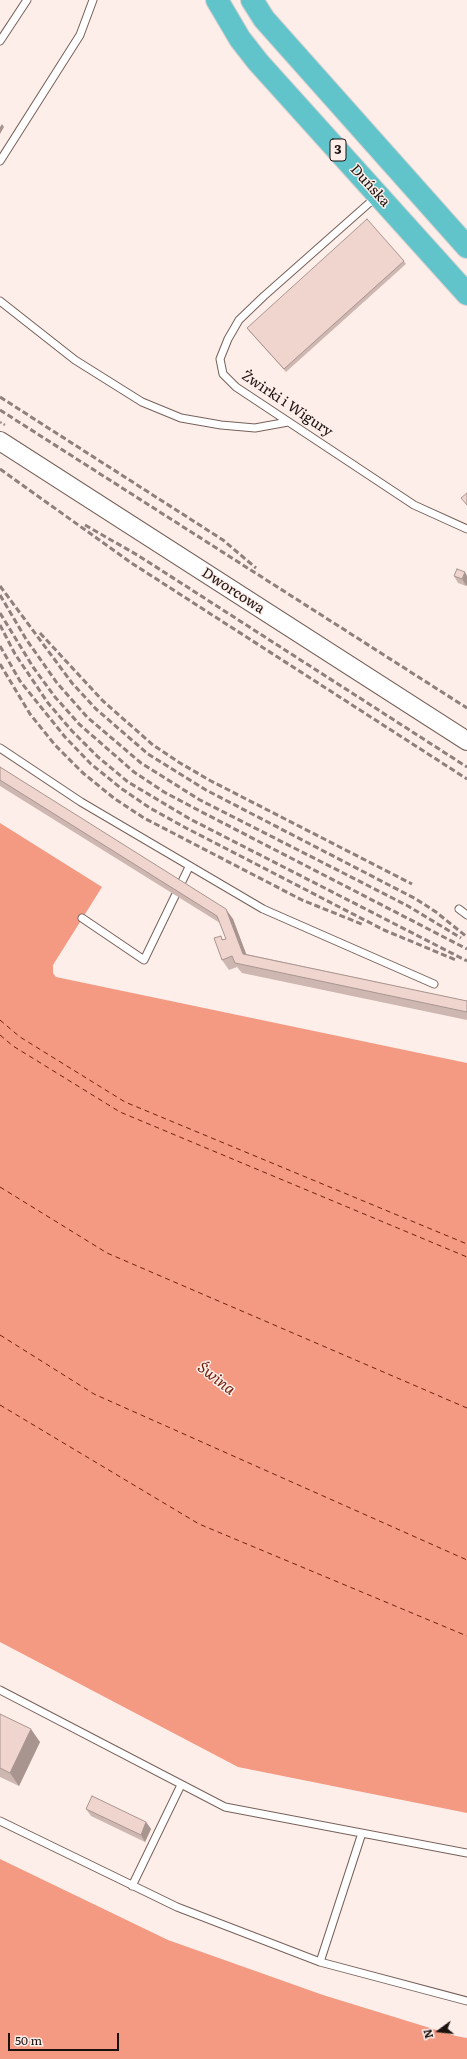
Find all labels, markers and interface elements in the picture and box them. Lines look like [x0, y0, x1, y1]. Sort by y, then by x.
road number: 3 [330, 139, 346, 161]
street label: Duńska [347, 161, 393, 211]
street label: Żwirki i Wigury [238, 367, 336, 441]
street label: Dworcowa [198, 564, 268, 618]
water label: Świna [194, 1359, 238, 1399]
north arrow [419, 2011, 459, 2051]
scale bar [10, 2025, 121, 2051]
text: N [418, 2028, 436, 2041]
text: 50 m [15, 2031, 42, 2049]

